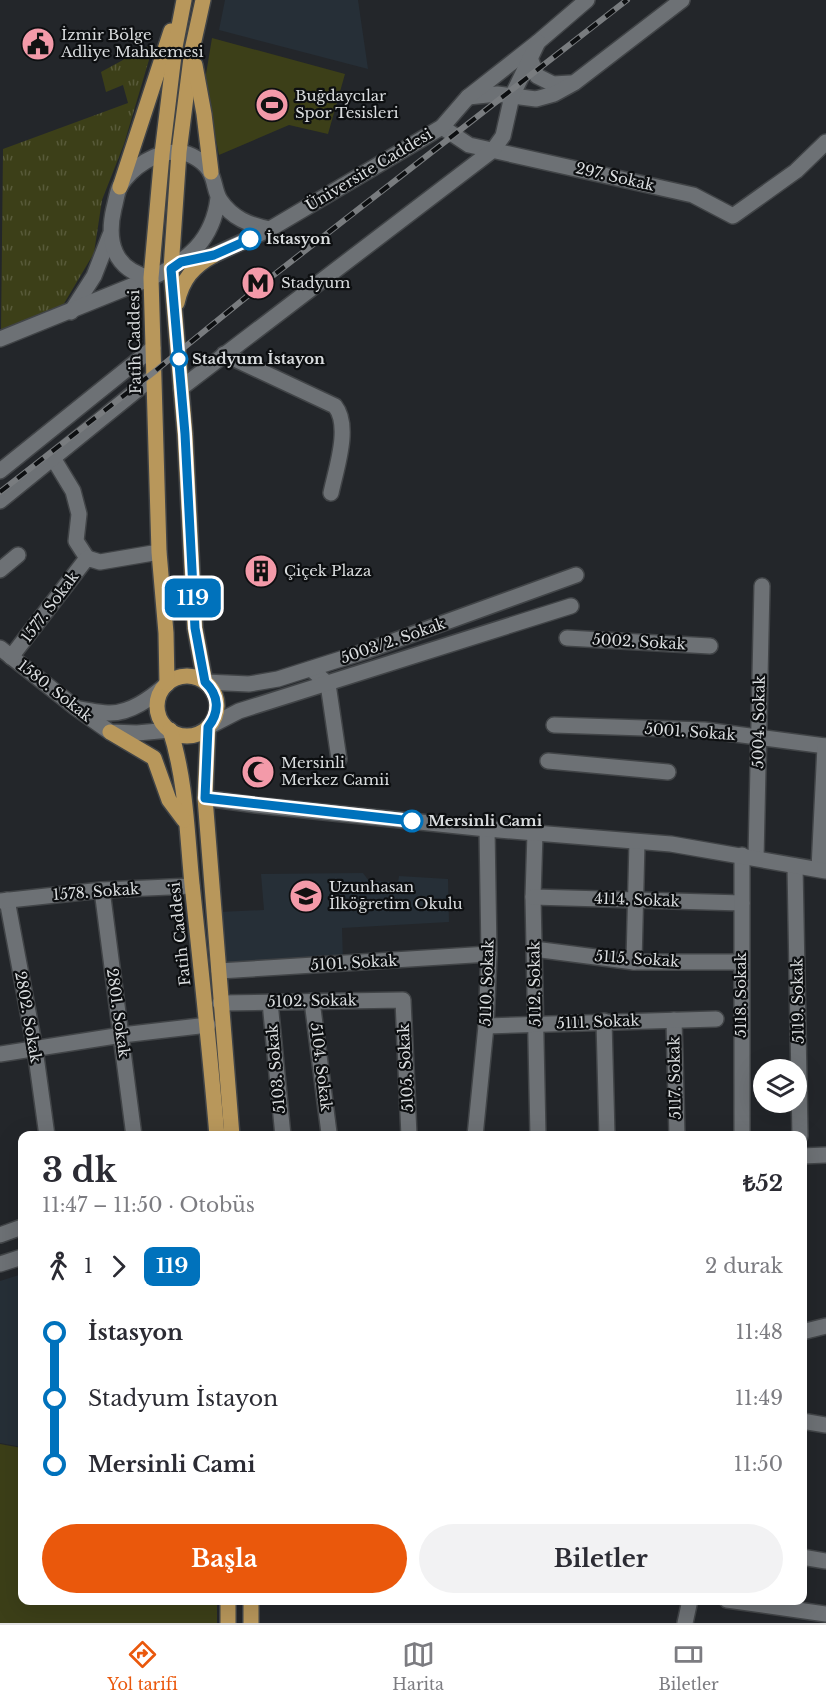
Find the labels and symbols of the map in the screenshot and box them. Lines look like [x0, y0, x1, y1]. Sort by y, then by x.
place label: İzmir Bölge Adliye Mahkemesi [60, 25, 204, 61]
public building icon: İzmir Bölge Adliye Mahkemesi [20, 26, 56, 62]
place label: Buğdaycılar Spor Tesisleri [295, 86, 399, 122]
sports icon: Buğdaycılar Spor Tesisleri [254, 87, 290, 123]
street label: Üniversite Caddesi [302, 124, 435, 215]
street label: 297. Sokak [574, 158, 657, 195]
marker: İstasyon [239, 228, 261, 250]
place label: İstasyon [266, 229, 331, 248]
metro station icon: Stadyum [240, 265, 276, 301]
place label: Stadyum [281, 273, 350, 292]
street label: Fatih Caddesi [124, 290, 145, 394]
place label: Stadyum İstayon [192, 349, 325, 368]
marker: Stadyum İstayon [170, 350, 188, 368]
building icon: Çiçek Plaza [243, 553, 279, 589]
place label: Çiçek Plaza [284, 561, 372, 580]
street label: 1577. Sokak [17, 567, 83, 646]
line badge: 119 [158, 578, 228, 618]
street label: 5003/2. Sokak [338, 613, 449, 667]
street label: 5002. Sokak [592, 630, 687, 653]
street label: 1580. Sokak [14, 656, 97, 726]
street label: 5004. Sokak [748, 674, 769, 769]
street label: 5001. Sokak [644, 719, 737, 744]
place label: Mersinli Merkez Camii [281, 753, 389, 789]
mosque icon: Mersinli Merkez Camii [240, 754, 276, 790]
marker: Mersinli Cami [401, 810, 423, 832]
place label: Mersinli Cami [428, 811, 543, 830]
place label: Uzunhasan İlköğretim Okulu [329, 877, 463, 913]
school or university icon: Uzunhasan İlköğretim Okulu [288, 878, 324, 914]
street label: 1578. Sokak [52, 879, 140, 904]
street label: Fatih Caddesi [165, 881, 194, 987]
street label: 4114. Sokak [594, 889, 681, 911]
street label: 5110. Sokak [475, 938, 498, 1027]
street label: 5112. Sokak [524, 940, 545, 1027]
street label: 5115. Sokak [594, 946, 681, 971]
street label: 5101. Sokak [310, 951, 399, 974]
street label: 5118. Sokak [731, 951, 750, 1038]
street label: 5119. Sokak [787, 957, 808, 1044]
street label: 2801. Sokak [103, 967, 134, 1060]
street label: 2802. Sokak [11, 970, 46, 1065]
street label: 5102. Sokak [267, 990, 358, 1011]
street label: 5111. Sokak [556, 1011, 641, 1032]
street label: 5104. Sokak [307, 1021, 336, 1113]
street label: 5105. Sokak [394, 1022, 417, 1113]
street label: 5103. Sokak [262, 1023, 289, 1115]
street label: 5117. Sokak [664, 1036, 685, 1120]

